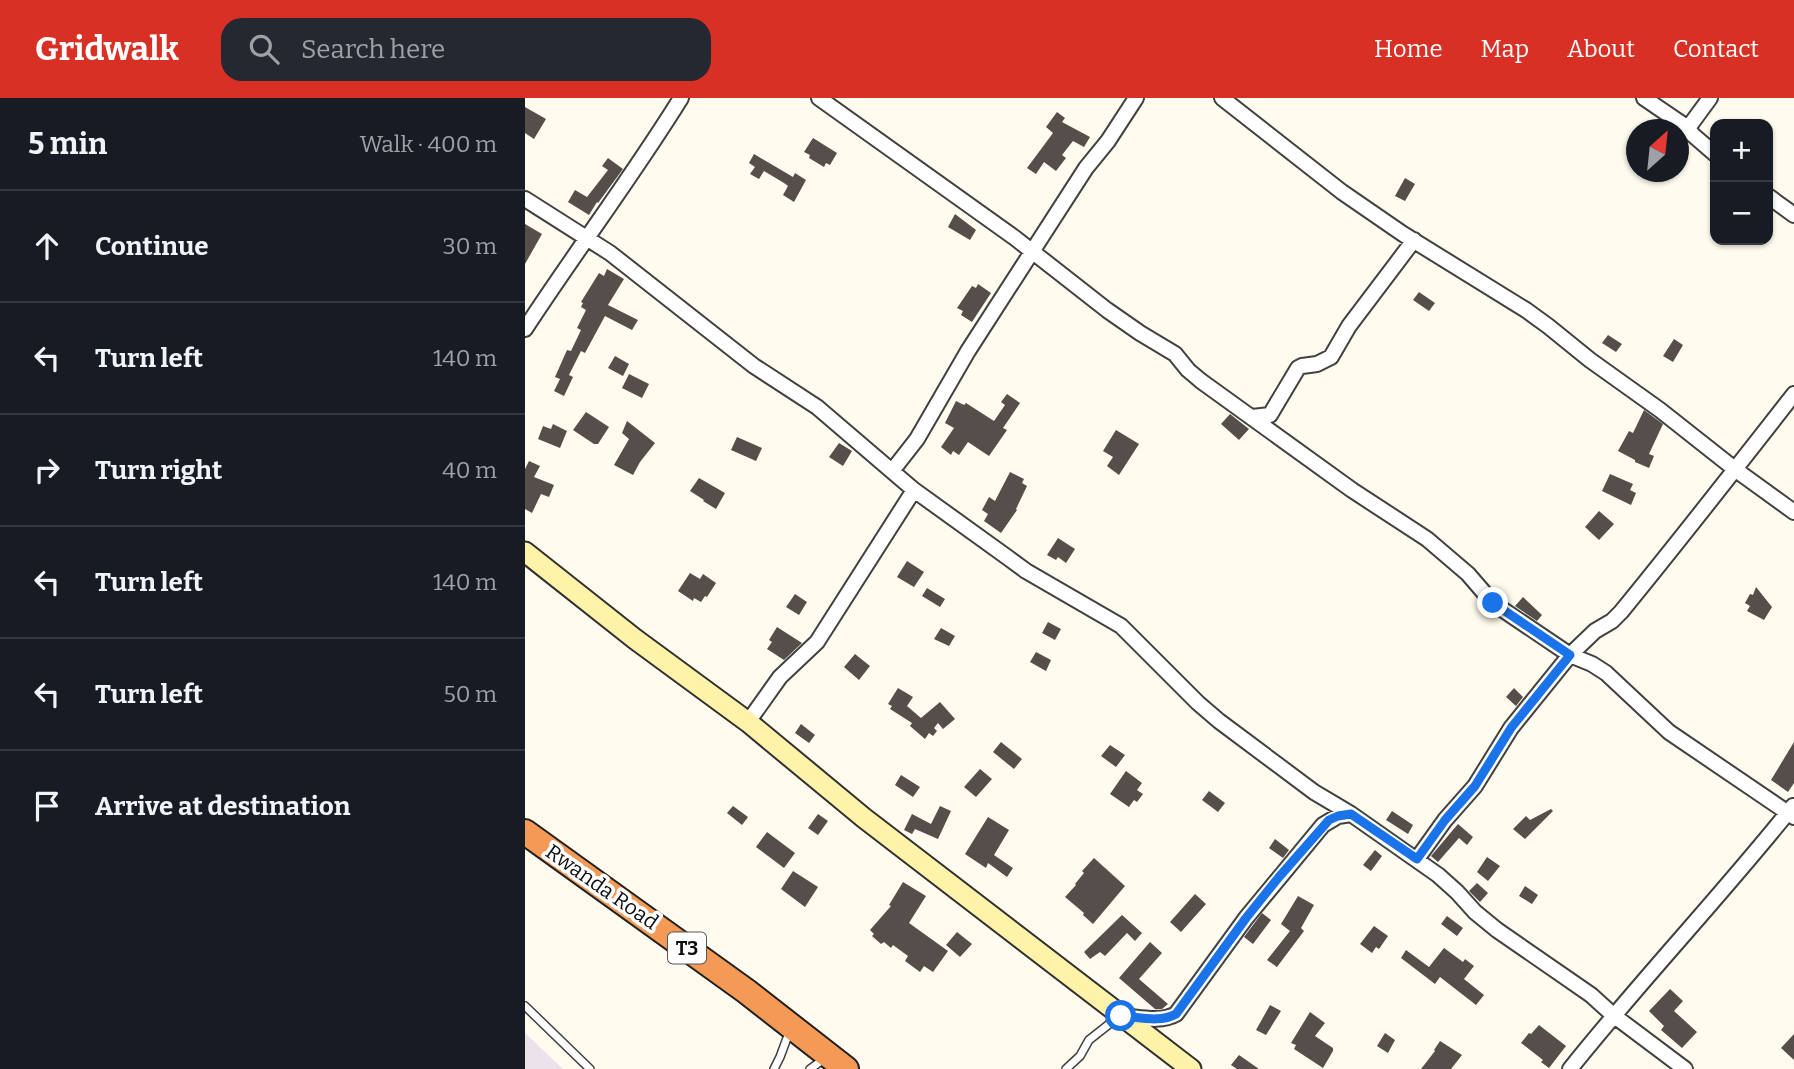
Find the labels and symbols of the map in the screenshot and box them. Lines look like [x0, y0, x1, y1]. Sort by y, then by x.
north arrow [1626, 119, 1689, 182]
route end [1477, 587, 1508, 618]
street label: Rwanda Road [541, 839, 663, 935]
road number: T3 [668, 932, 706, 964]
route start [1105, 1000, 1136, 1031]

